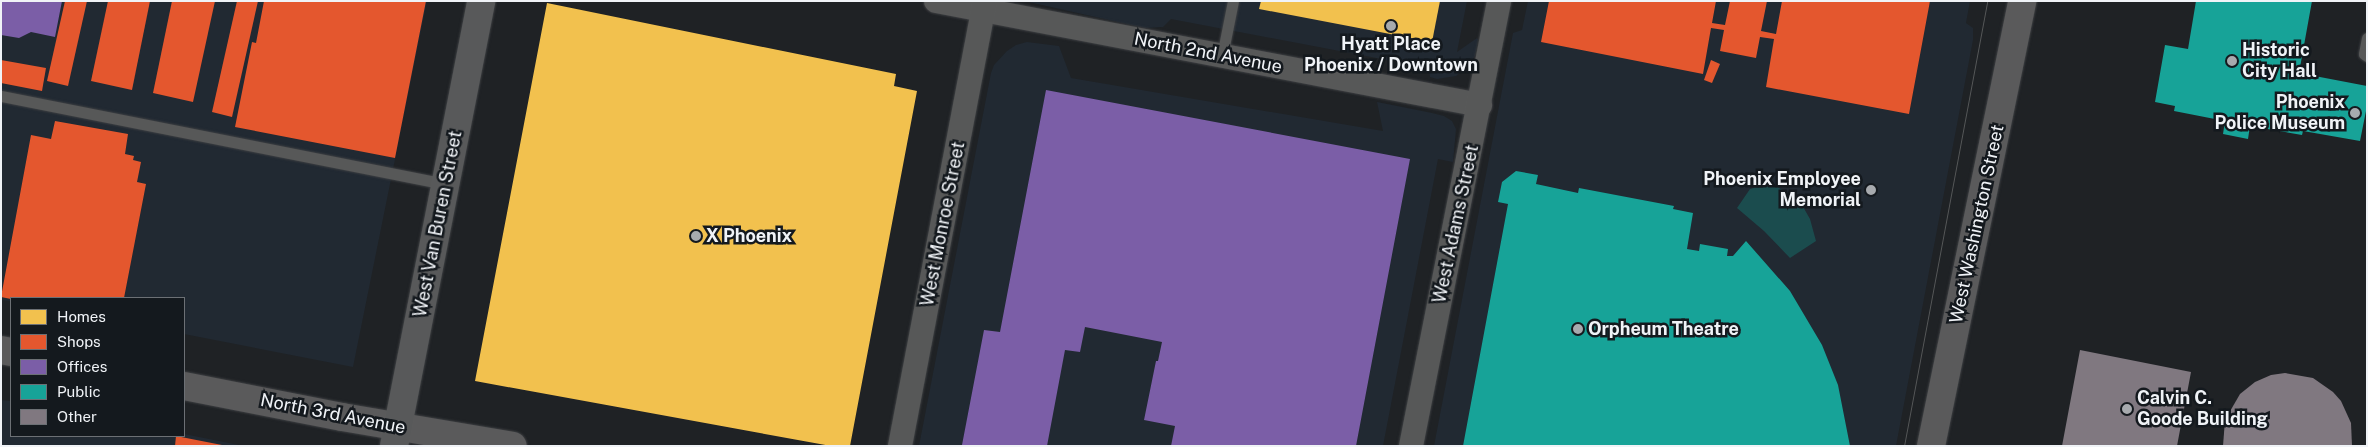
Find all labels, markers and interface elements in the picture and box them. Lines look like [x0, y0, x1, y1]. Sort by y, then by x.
marker: Hyatt Place Phoenix / Downtown [1385, 20, 1397, 32]
street label: North 2nd Avenue [1132, 28, 1284, 78]
place label: Hyatt Place Phoenix / Downtown [1304, 34, 1478, 76]
place label: Historic City Hall [2242, 40, 2317, 82]
marker: Historic City Hall [2226, 55, 2238, 67]
place label: Phoenix Police Museum [2214, 92, 2345, 134]
marker: Phoenix Police Museum [2349, 107, 2361, 119]
street label: West Washington Street [1945, 122, 2009, 326]
street label: West Van Buren Street [409, 129, 467, 319]
street label: West Monroe Street [916, 140, 970, 308]
street label: West Adams Street [1429, 143, 1483, 305]
place label: Phoenix Employee Memorial [1703, 169, 1861, 212]
marker: Phoenix Employee Memorial [1865, 184, 1877, 196]
place label: X Phoenix [706, 225, 792, 247]
marker: X Phoenix [690, 230, 702, 242]
legend [10, 297, 185, 437]
text: Homes [57, 308, 106, 325]
place label: Orpheum Theatre [1588, 318, 1739, 340]
marker: Orpheum Theatre [1572, 323, 1584, 335]
text: Shops [57, 333, 101, 350]
text: Offices [57, 358, 107, 375]
text: Public [57, 383, 101, 400]
place label: Calvin C. Goode Building [2137, 388, 2268, 430]
street label: North 3rd Avenue [259, 389, 407, 439]
marker: Calvin C. Goode Building [2121, 403, 2133, 415]
text: Other [57, 408, 97, 425]

